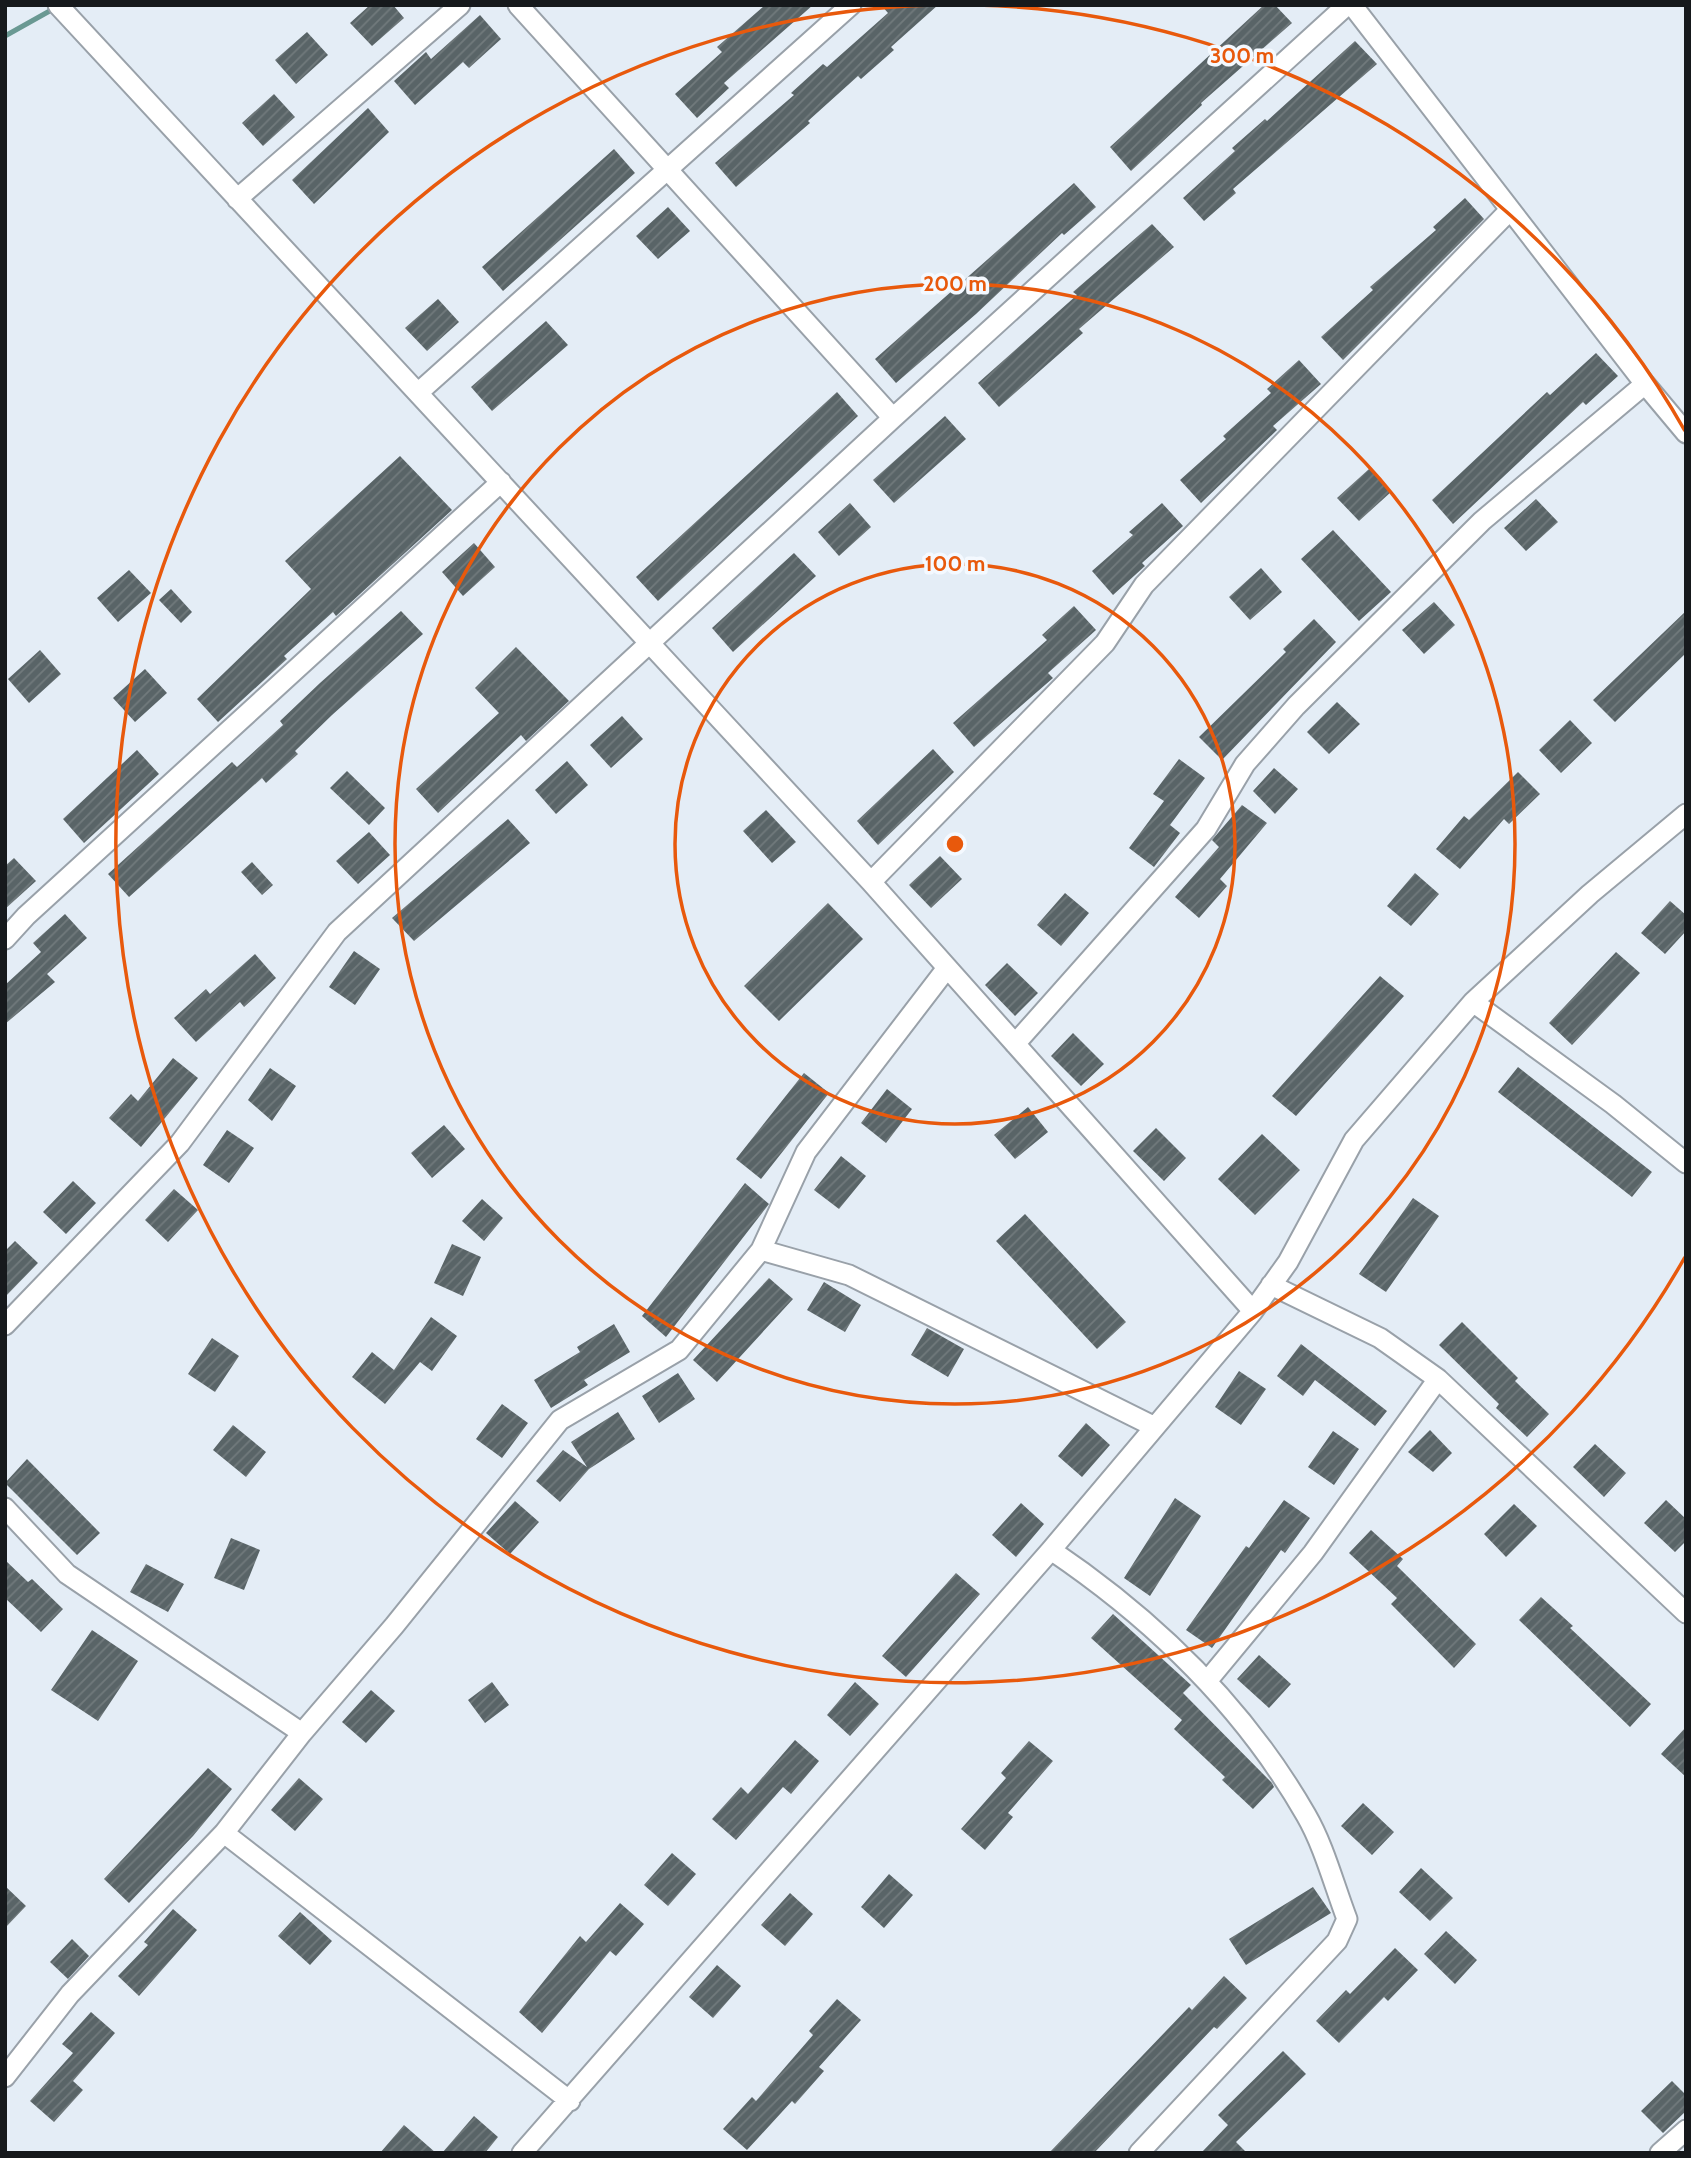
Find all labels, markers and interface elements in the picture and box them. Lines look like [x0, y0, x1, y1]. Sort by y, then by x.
text: 300 m [1210, 43, 1274, 68]
text: 200 m [923, 271, 987, 296]
text: 100 m [925, 551, 985, 576]
centre of rings [943, 832, 967, 856]

